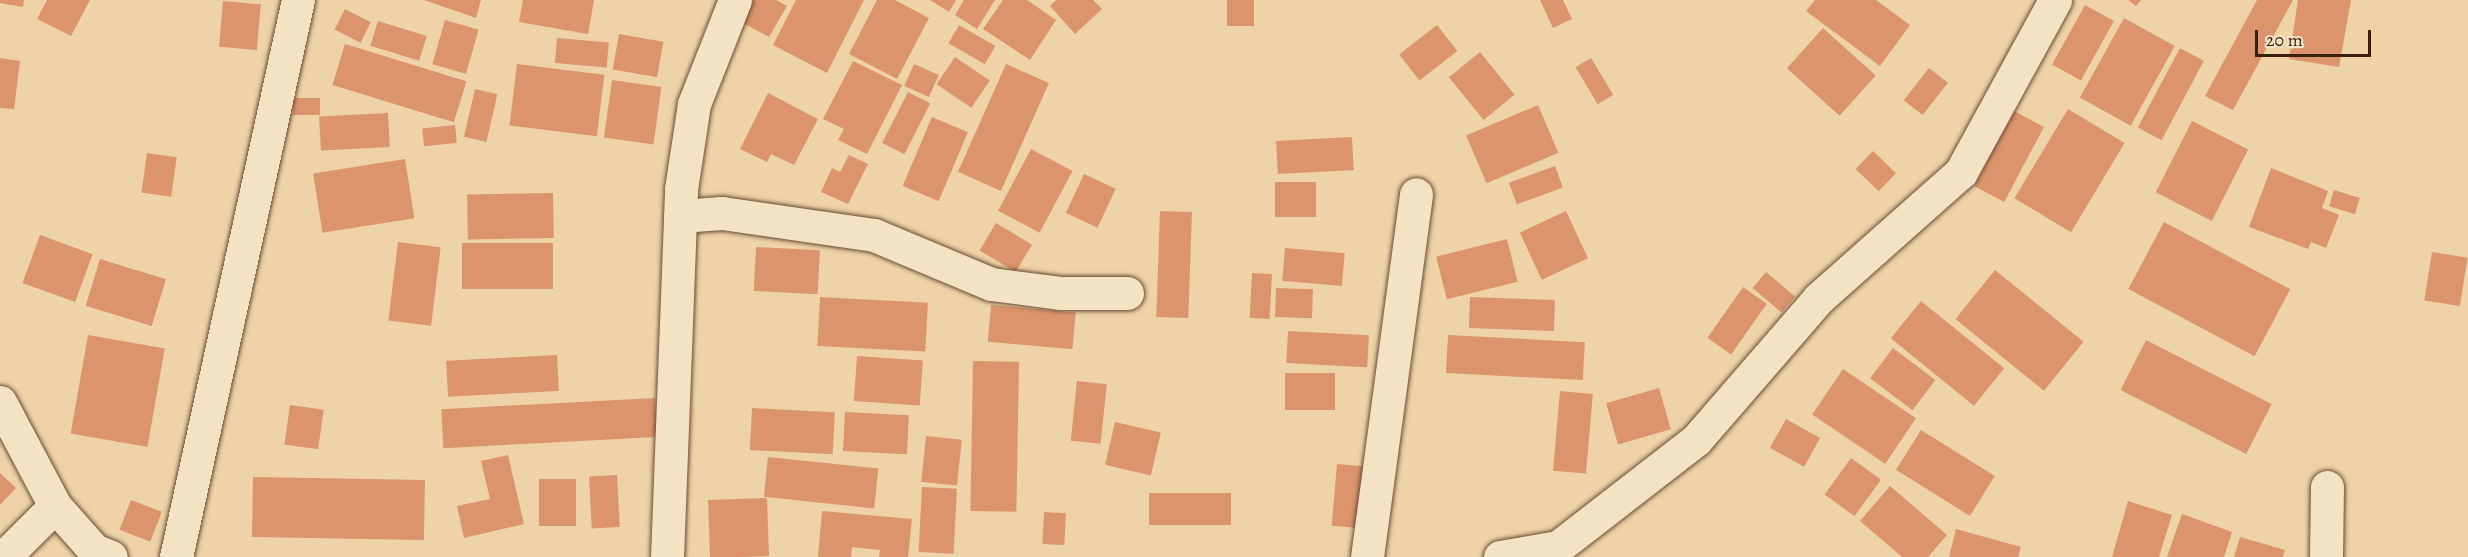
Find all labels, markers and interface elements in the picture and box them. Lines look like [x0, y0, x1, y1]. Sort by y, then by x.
scale bar [2258, 18, 2374, 56]
text: 20 m [2266, 28, 2303, 52]

